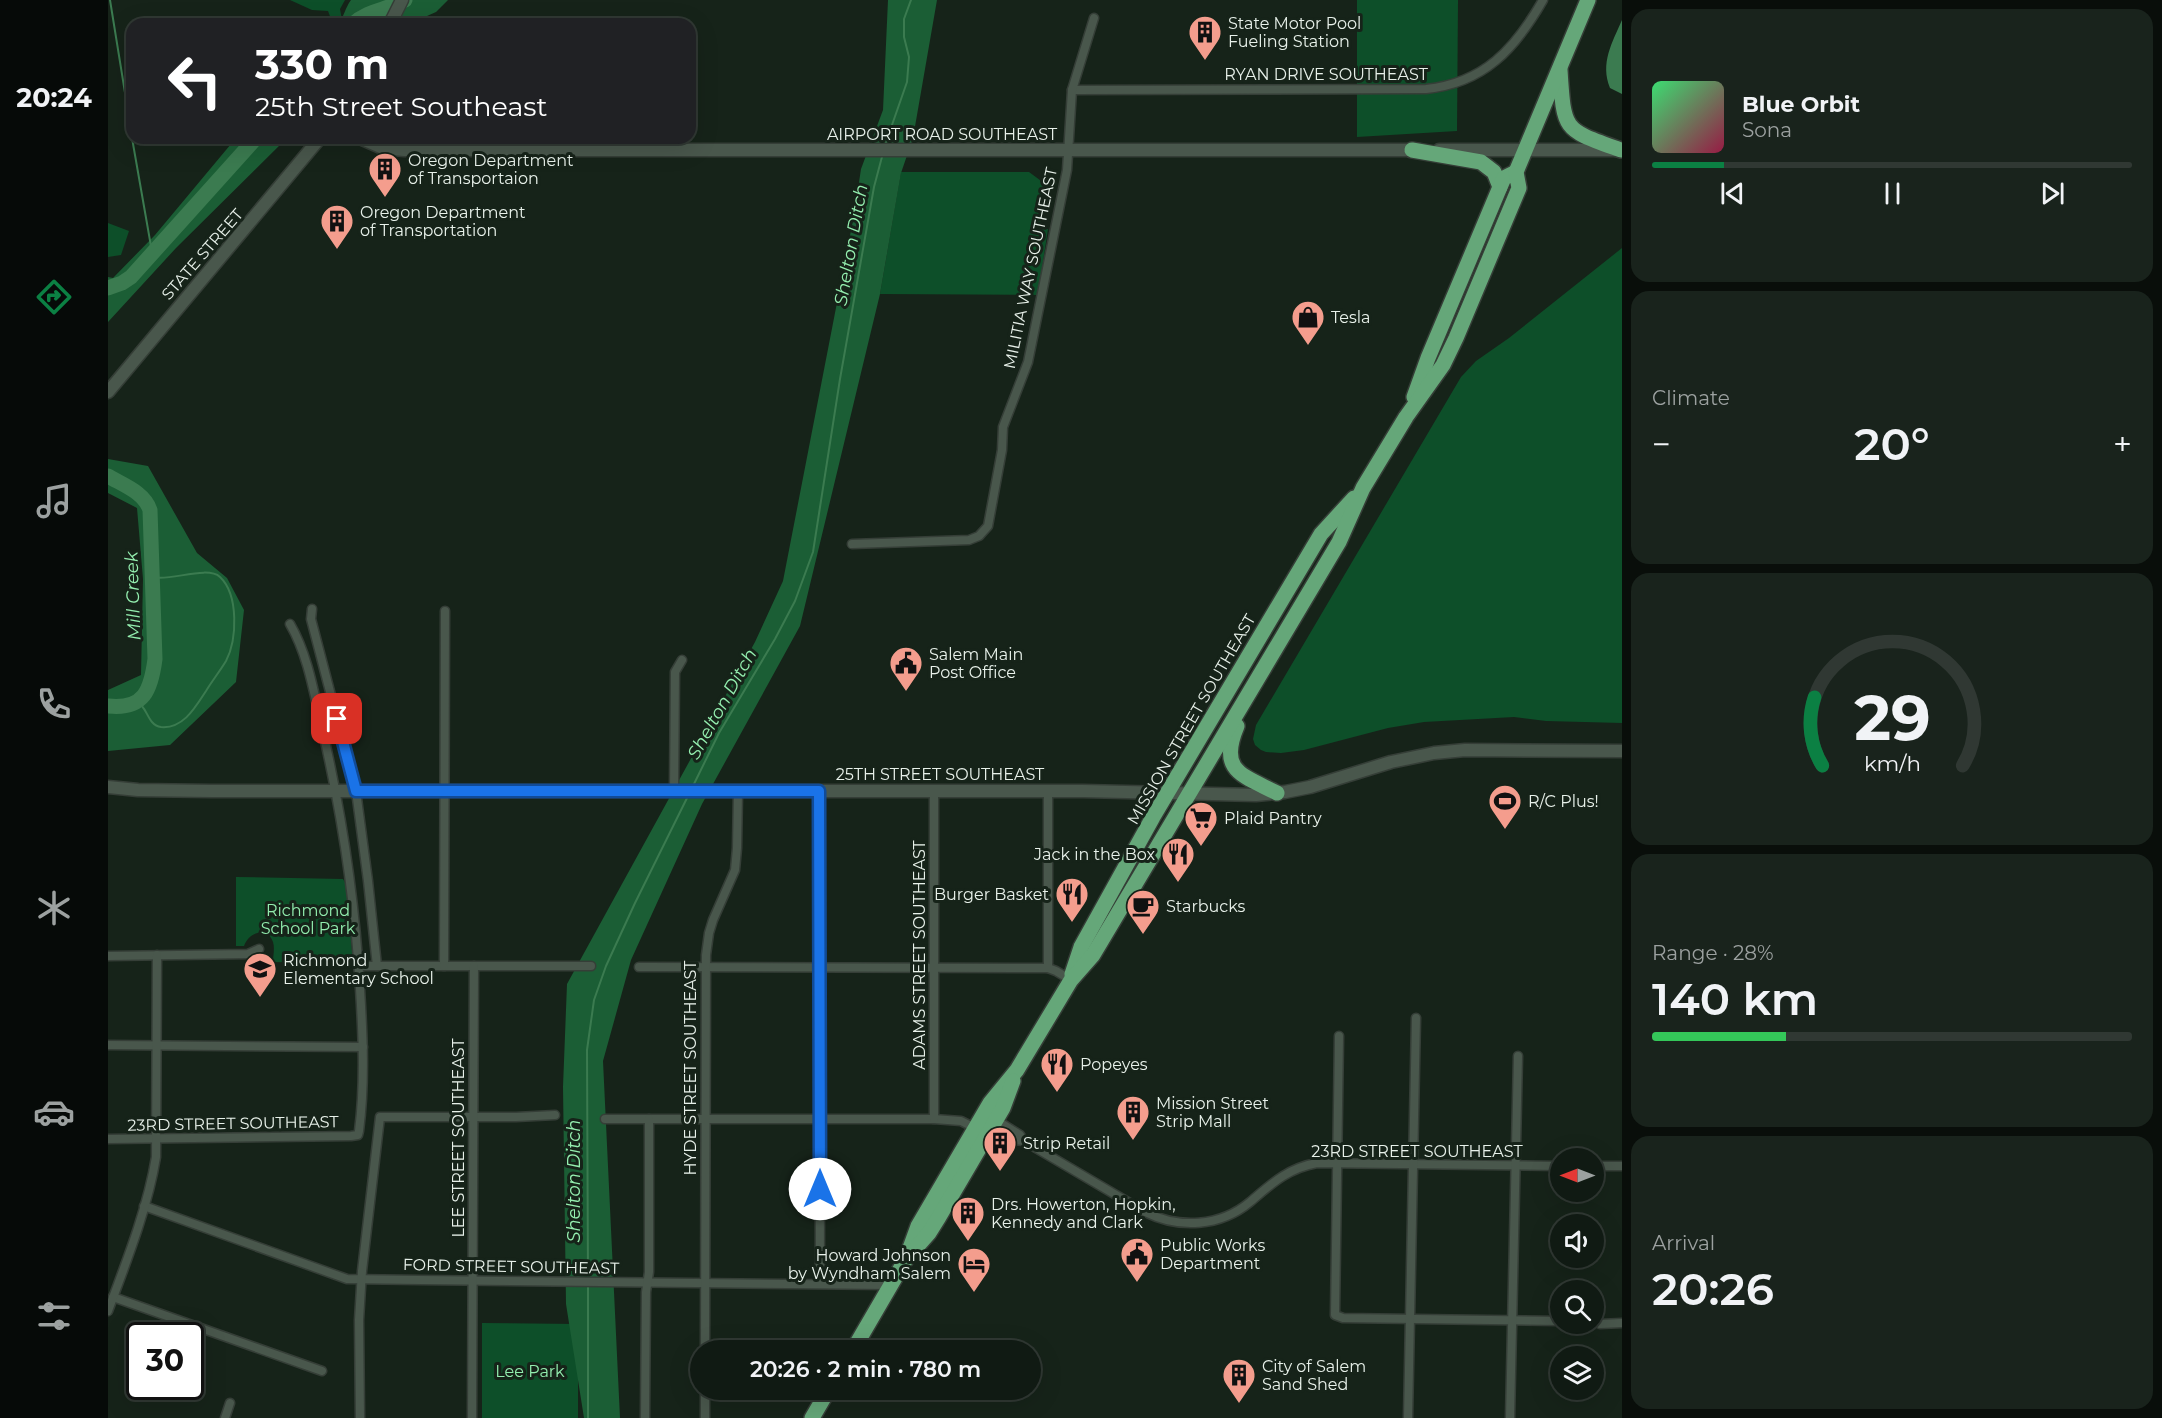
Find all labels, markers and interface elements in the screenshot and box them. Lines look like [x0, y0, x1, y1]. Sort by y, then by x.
building icon: State Motor Pool Fueling Station [1187, 14, 1223, 61]
place label: State Motor Pool Fueling Station [1228, 14, 1361, 51]
text: 330 m [255, 38, 389, 90]
icon: left [156, 42, 234, 120]
street label: RYAN DRIVE SOUTHEAST [1224, 65, 1429, 84]
text: 20:24 [16, 81, 92, 114]
text: 25th Street Southeast [255, 90, 547, 123]
text: Blue Orbit [1742, 91, 1860, 118]
text: Sona [1742, 118, 1792, 142]
street label: AIRPORT ROAD SOUTHEAST [827, 125, 1058, 144]
building icon: Oregon Department of Transportaion [367, 151, 403, 198]
place label: Oregon Department of Transportaion [408, 151, 574, 188]
street label: MILITIA WAY SOUTHEAST [1000, 165, 1061, 370]
icon: previous [1716, 177, 1749, 210]
icon: pause [1876, 177, 1909, 210]
icon: next [2036, 177, 2069, 210]
water label: Shelton Ditch [829, 183, 873, 307]
building icon: Oregon Department of Transportation [319, 203, 355, 250]
place label: Oregon Department of Transportation [360, 203, 526, 240]
street label: STATE STREET [158, 204, 248, 304]
icon: directions [33, 276, 75, 318]
shop icon: Tesla [1290, 299, 1326, 346]
place label: Tesla [1331, 308, 1371, 327]
text: Climate [1652, 386, 1730, 410]
text: 20° [1854, 416, 1930, 471]
text: − [1652, 424, 1671, 464]
text: + [2113, 424, 2132, 464]
icon: music [33, 480, 75, 522]
water label: Mill Creek [120, 550, 146, 641]
street label: MISSION STREET SOUTHEAST [1123, 610, 1260, 828]
water label: Shelton Ditch [683, 645, 761, 763]
public building icon: Salem Main Post Office [888, 645, 924, 692]
place label: Salem Main Post Office [929, 645, 1023, 682]
text: 29 [1854, 680, 1930, 756]
icon: phone [33, 683, 75, 725]
pin [311, 693, 362, 744]
icon: arrive [320, 702, 353, 735]
text: km/h [1863, 750, 1921, 776]
street label: 25TH STREET SOUTHEAST [836, 765, 1045, 784]
sports icon: R/C Plus! [1487, 783, 1523, 830]
place label: R/C Plus! [1528, 792, 1599, 811]
supermarket icon: Plaid Pantry [1183, 800, 1219, 847]
place label: Plaid Pantry [1224, 809, 1322, 828]
restaurant icon: Jack in the Box [1160, 836, 1196, 883]
street label: ADAMS STREET SOUTHEAST [910, 839, 929, 1070]
place label: Jack in the Box [1033, 845, 1155, 864]
restaurant icon: Burger Basket [1054, 876, 1090, 923]
place label: Burger Basket [934, 885, 1049, 904]
icon: climate [33, 887, 75, 929]
cafe icon: Starbucks [1125, 888, 1161, 935]
place label: Starbucks [1166, 897, 1246, 916]
park label: Richmond School Park [261, 901, 356, 938]
text: Range · 28% [1652, 941, 1773, 965]
school or university icon: Richmond Elementary School [242, 951, 278, 998]
place label: Richmond Elementary School [283, 951, 434, 988]
street label: HYDE STREET SOUTHEAST [681, 960, 700, 1175]
text: 140 km [1652, 971, 1818, 1026]
street label: LEE STREET SOUTHEAST [449, 1038, 468, 1238]
restaurant icon: Popeyes [1039, 1046, 1075, 1093]
place label: Popeyes [1080, 1055, 1148, 1074]
icon: car [33, 1091, 75, 1133]
building icon: Mission Street Strip Mall [1115, 1094, 1151, 1141]
place label: Mission Street Strip Mall [1156, 1094, 1269, 1131]
street label: 23RD STREET SOUTHEAST [127, 1112, 340, 1135]
water label: Shelton Ditch [563, 1120, 585, 1242]
building icon: Strip Retail [982, 1125, 1018, 1172]
place label: Strip Retail [1023, 1134, 1110, 1153]
street label: 23RD STREET SOUTHEAST [1311, 1142, 1523, 1161]
north arrow [1550, 1148, 1604, 1202]
map controls [1550, 1148, 1604, 1400]
position arrow [788, 1157, 852, 1221]
building icon: Drs. Howerton, Hopkin, Kennedy and Clark [950, 1195, 986, 1242]
place label: Drs. Howerton, Hopkin, Kennedy and Clark [991, 1195, 1176, 1232]
button: sound [1550, 1214, 1604, 1268]
text: Arrival [1652, 1231, 1715, 1255]
public building icon: Public Works Department [1119, 1236, 1155, 1283]
place label: Public Works Department [1160, 1236, 1265, 1273]
place label: Howard Johnson by Wyndham Salem [788, 1246, 951, 1283]
hotel icon: Howard Johnson by Wyndham Salem [956, 1246, 992, 1293]
street label: FORD STREET SOUTHEAST [403, 1255, 620, 1278]
text: 20:26 [1652, 1261, 1774, 1316]
button: search [1550, 1280, 1604, 1334]
icon: filters [33, 1295, 75, 1337]
speed limit sign: 30 [126, 1322, 204, 1400]
button: layers [1550, 1346, 1604, 1400]
text: 20:26 · 2 min · 780 m [750, 1356, 981, 1383]
building icon: City of Salem Sand Shed [1221, 1357, 1257, 1404]
place label: City of Salem Sand Shed [1262, 1357, 1366, 1394]
park label: Lee Park [495, 1362, 565, 1381]

